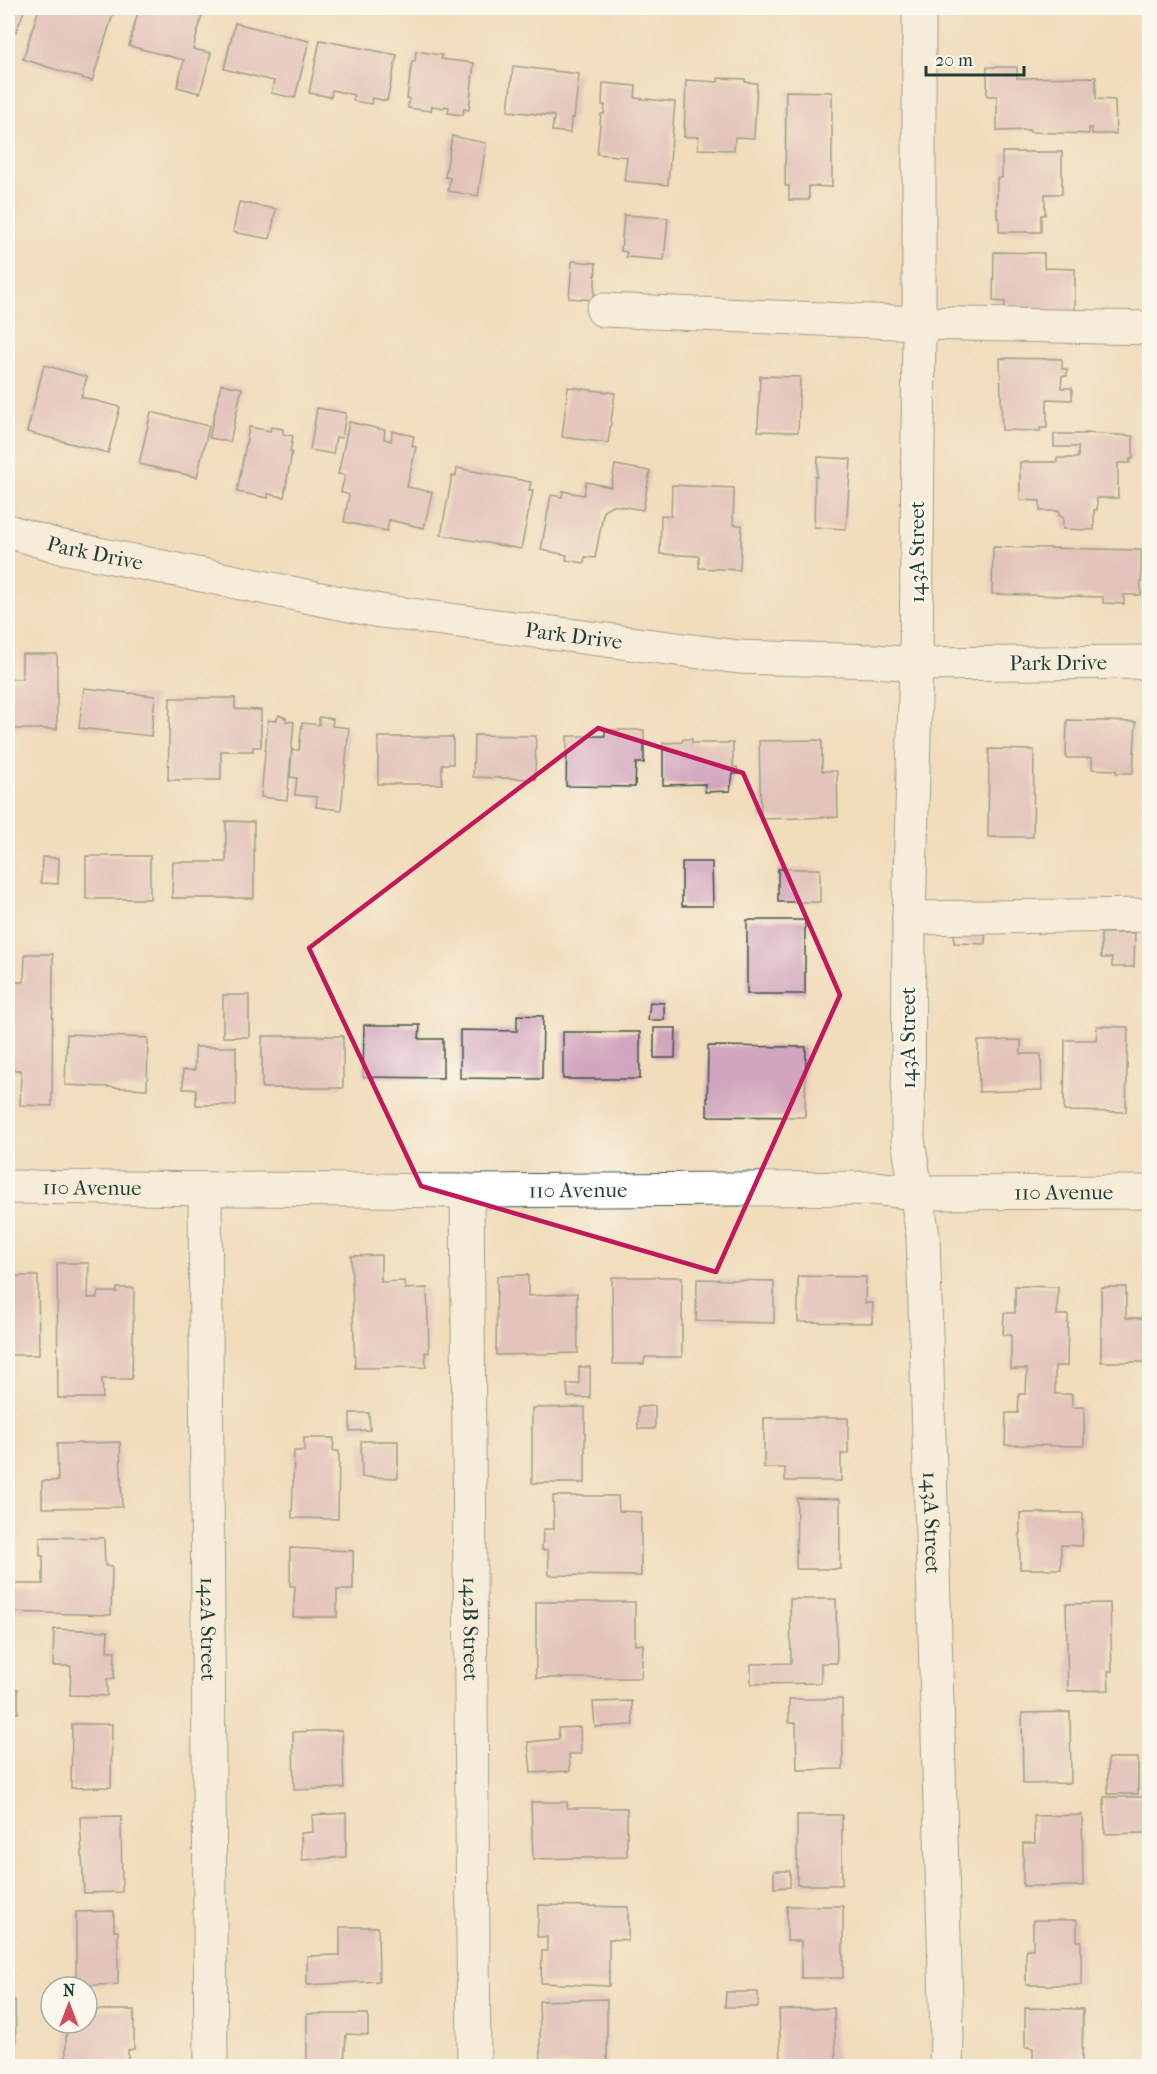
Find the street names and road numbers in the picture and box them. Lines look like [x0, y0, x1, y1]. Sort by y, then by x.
street label: 143A Street [905, 500, 929, 603]
street label: Park Drive [44, 531, 145, 575]
street label: Park Drive [524, 618, 624, 654]
street label: Park Drive [1009, 650, 1107, 675]
street label: 143A Street [896, 986, 920, 1089]
street label: 110 Avenue [42, 1175, 141, 1200]
street label: 110 Avenue [528, 1178, 627, 1203]
street label: 110 Avenue [1014, 1180, 1113, 1205]
street label: 143A Street [918, 1471, 945, 1574]
street label: 142A Street [196, 1577, 220, 1682]
street label: 142B Street [458, 1577, 483, 1682]

